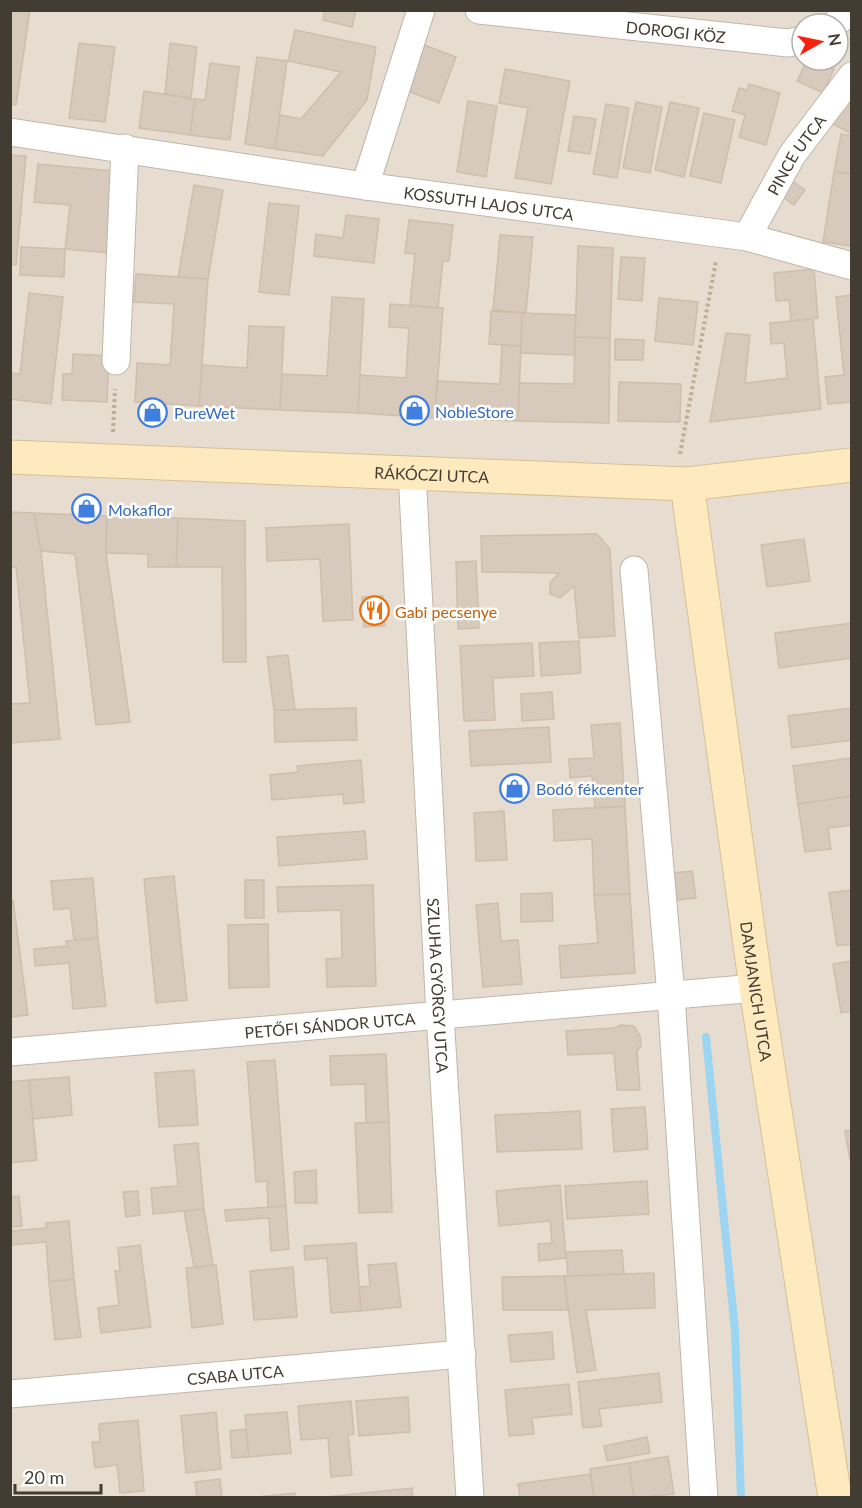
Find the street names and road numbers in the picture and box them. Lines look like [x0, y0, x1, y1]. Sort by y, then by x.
street label: DOROGI KÖZ [625, 16, 727, 46]
street label: PINCE UTCA [763, 110, 829, 198]
street label: KOSSUTH LAJOS UTCA [403, 182, 575, 223]
street label: RÁKÓCZI UTCA [374, 462, 490, 486]
street label: SZLUHA GYÖRGY UTCA [424, 897, 453, 1074]
street label: DAMJANICH UTCA [737, 920, 777, 1063]
street label: PETŐFI SÁNDOR UTCA [244, 1008, 416, 1041]
street label: CSABA UTCA [186, 1360, 284, 1388]

